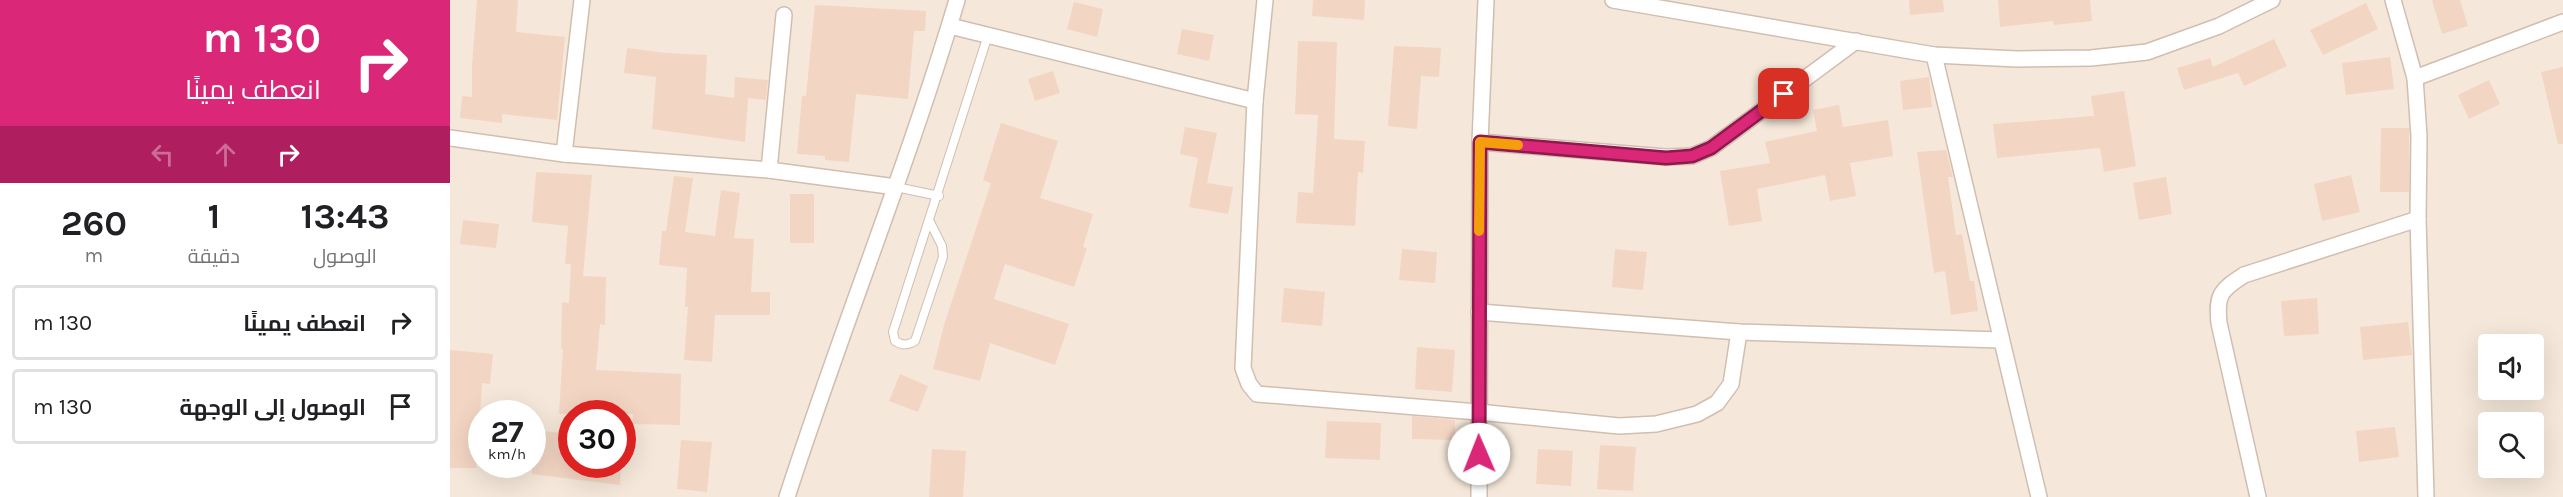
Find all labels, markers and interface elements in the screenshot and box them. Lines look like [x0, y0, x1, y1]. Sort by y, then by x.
text: 130 m [203, 13, 321, 63]
icon: right [342, 24, 420, 102]
pin [1758, 68, 1809, 119]
text: انعطف يمينًا [185, 74, 321, 106]
icon: arrive [1767, 77, 1800, 110]
icon: left [146, 138, 179, 171]
icon: ahead [209, 138, 242, 171]
icon: right [272, 138, 305, 171]
text: 1 [207, 195, 220, 237]
text: 13:43 [301, 195, 389, 237]
text: 260 [61, 202, 127, 244]
text: m [85, 244, 103, 267]
text: دقيقة [188, 245, 240, 268]
text: الوصول [313, 245, 377, 268]
icon: right [384, 306, 417, 339]
text: 130 m [33, 310, 92, 336]
text: انعطف يمينًا [243, 311, 366, 337]
map controls [2478, 334, 2544, 478]
button: sound [2478, 334, 2544, 400]
icon: arrive [384, 390, 417, 423]
text: 130 m [33, 394, 92, 420]
text: الوصول إلى الوجهة [180, 395, 366, 421]
speed limit sign: 30 [558, 400, 636, 478]
button: search [2478, 412, 2544, 478]
text: 27 [490, 414, 524, 450]
position arrow [1447, 422, 1511, 486]
text: km/h [488, 445, 526, 463]

